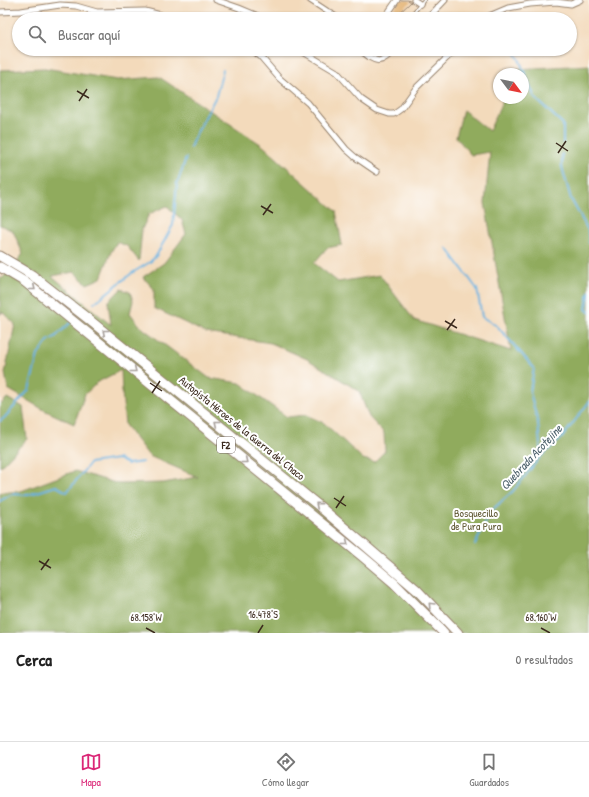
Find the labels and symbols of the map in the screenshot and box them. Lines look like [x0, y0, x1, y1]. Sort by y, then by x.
north arrow [493, 68, 529, 104]
one-way arrow [28, 283, 35, 290]
one-way arrow [103, 330, 110, 337]
one-way arrow [129, 365, 136, 372]
street label: Autopista Héroes de la Guerra del Chaco [176, 373, 308, 483]
water label: Quebrada Acotejine [496, 420, 567, 493]
one-way arrow [215, 421, 222, 428]
road number: F2 [217, 437, 235, 453]
one-way arrow [241, 456, 248, 463]
one-way arrow [315, 503, 323, 510]
park label: Bosquecillo de Pura Pura [451, 506, 502, 533]
one-way arrow [342, 538, 349, 545]
one-way arrow [428, 602, 436, 610]
text: 16.478°S [248, 608, 278, 621]
text: 68.158°W [130, 611, 162, 624]
text: 68.160°W [525, 611, 557, 624]

